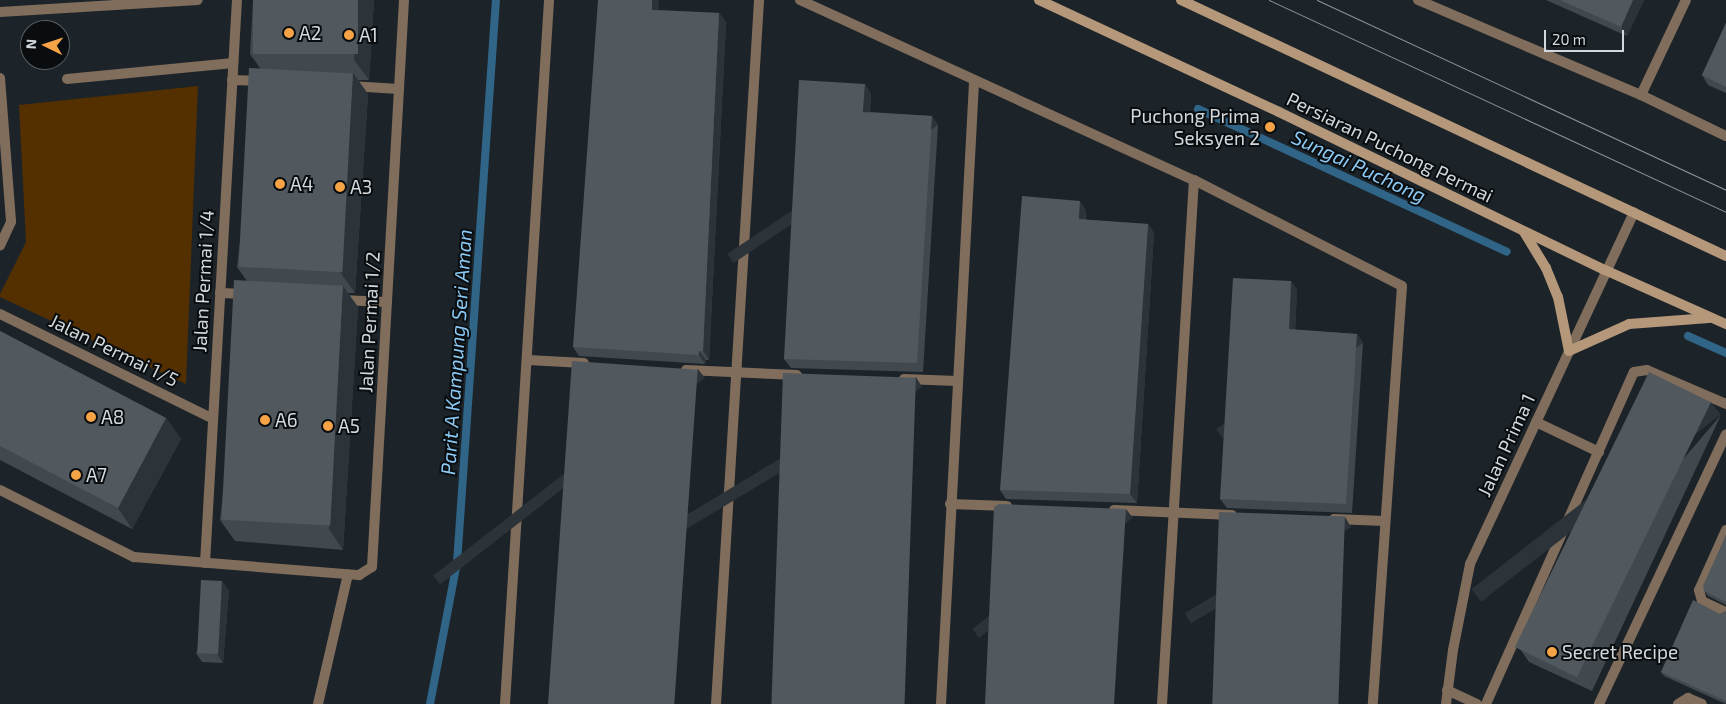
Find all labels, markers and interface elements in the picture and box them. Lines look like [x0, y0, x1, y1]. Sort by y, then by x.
north arrow [20, 20, 70, 70]
scale bar [1546, 20, 1626, 52]
place label: A2 [299, 22, 321, 44]
place label: A1 [359, 24, 378, 46]
marker: A2 [283, 27, 295, 39]
marker: A1 [343, 29, 355, 41]
text: 20 m [1552, 30, 1586, 48]
text: N [22, 38, 39, 50]
street label: Persiaran Puchong Permai [1283, 87, 1497, 207]
place label: Puchong Prima Seksyen 2 [1130, 105, 1260, 149]
marker: Puchong Prima Seksyen 2 [1264, 121, 1276, 133]
water label: Sungai Puchong [1288, 124, 1430, 208]
place label: A4 [290, 173, 314, 195]
place label: A3 [350, 176, 372, 198]
marker: A4 [274, 178, 286, 190]
marker: A3 [334, 181, 346, 193]
street label: Jalan Permai 1/4 [188, 209, 218, 353]
water label: Parit A Kampung Seri Aman [435, 228, 477, 476]
street label: Jalan Permai 1/2 [354, 251, 384, 393]
street label: Jalan Permai 1/5 [46, 309, 182, 391]
street label: Jalan Prima 1 [1472, 390, 1540, 500]
place label: A8 [101, 406, 124, 428]
place label: A6 [275, 409, 298, 431]
marker: A8 [85, 411, 97, 423]
marker: A6 [259, 414, 271, 426]
place label: A5 [338, 415, 360, 437]
marker: A5 [322, 420, 334, 432]
place label: A7 [86, 464, 107, 486]
marker: A7 [70, 469, 82, 481]
place label: Secret Recipe [1562, 641, 1678, 663]
marker: Secret Recipe [1546, 646, 1558, 658]

